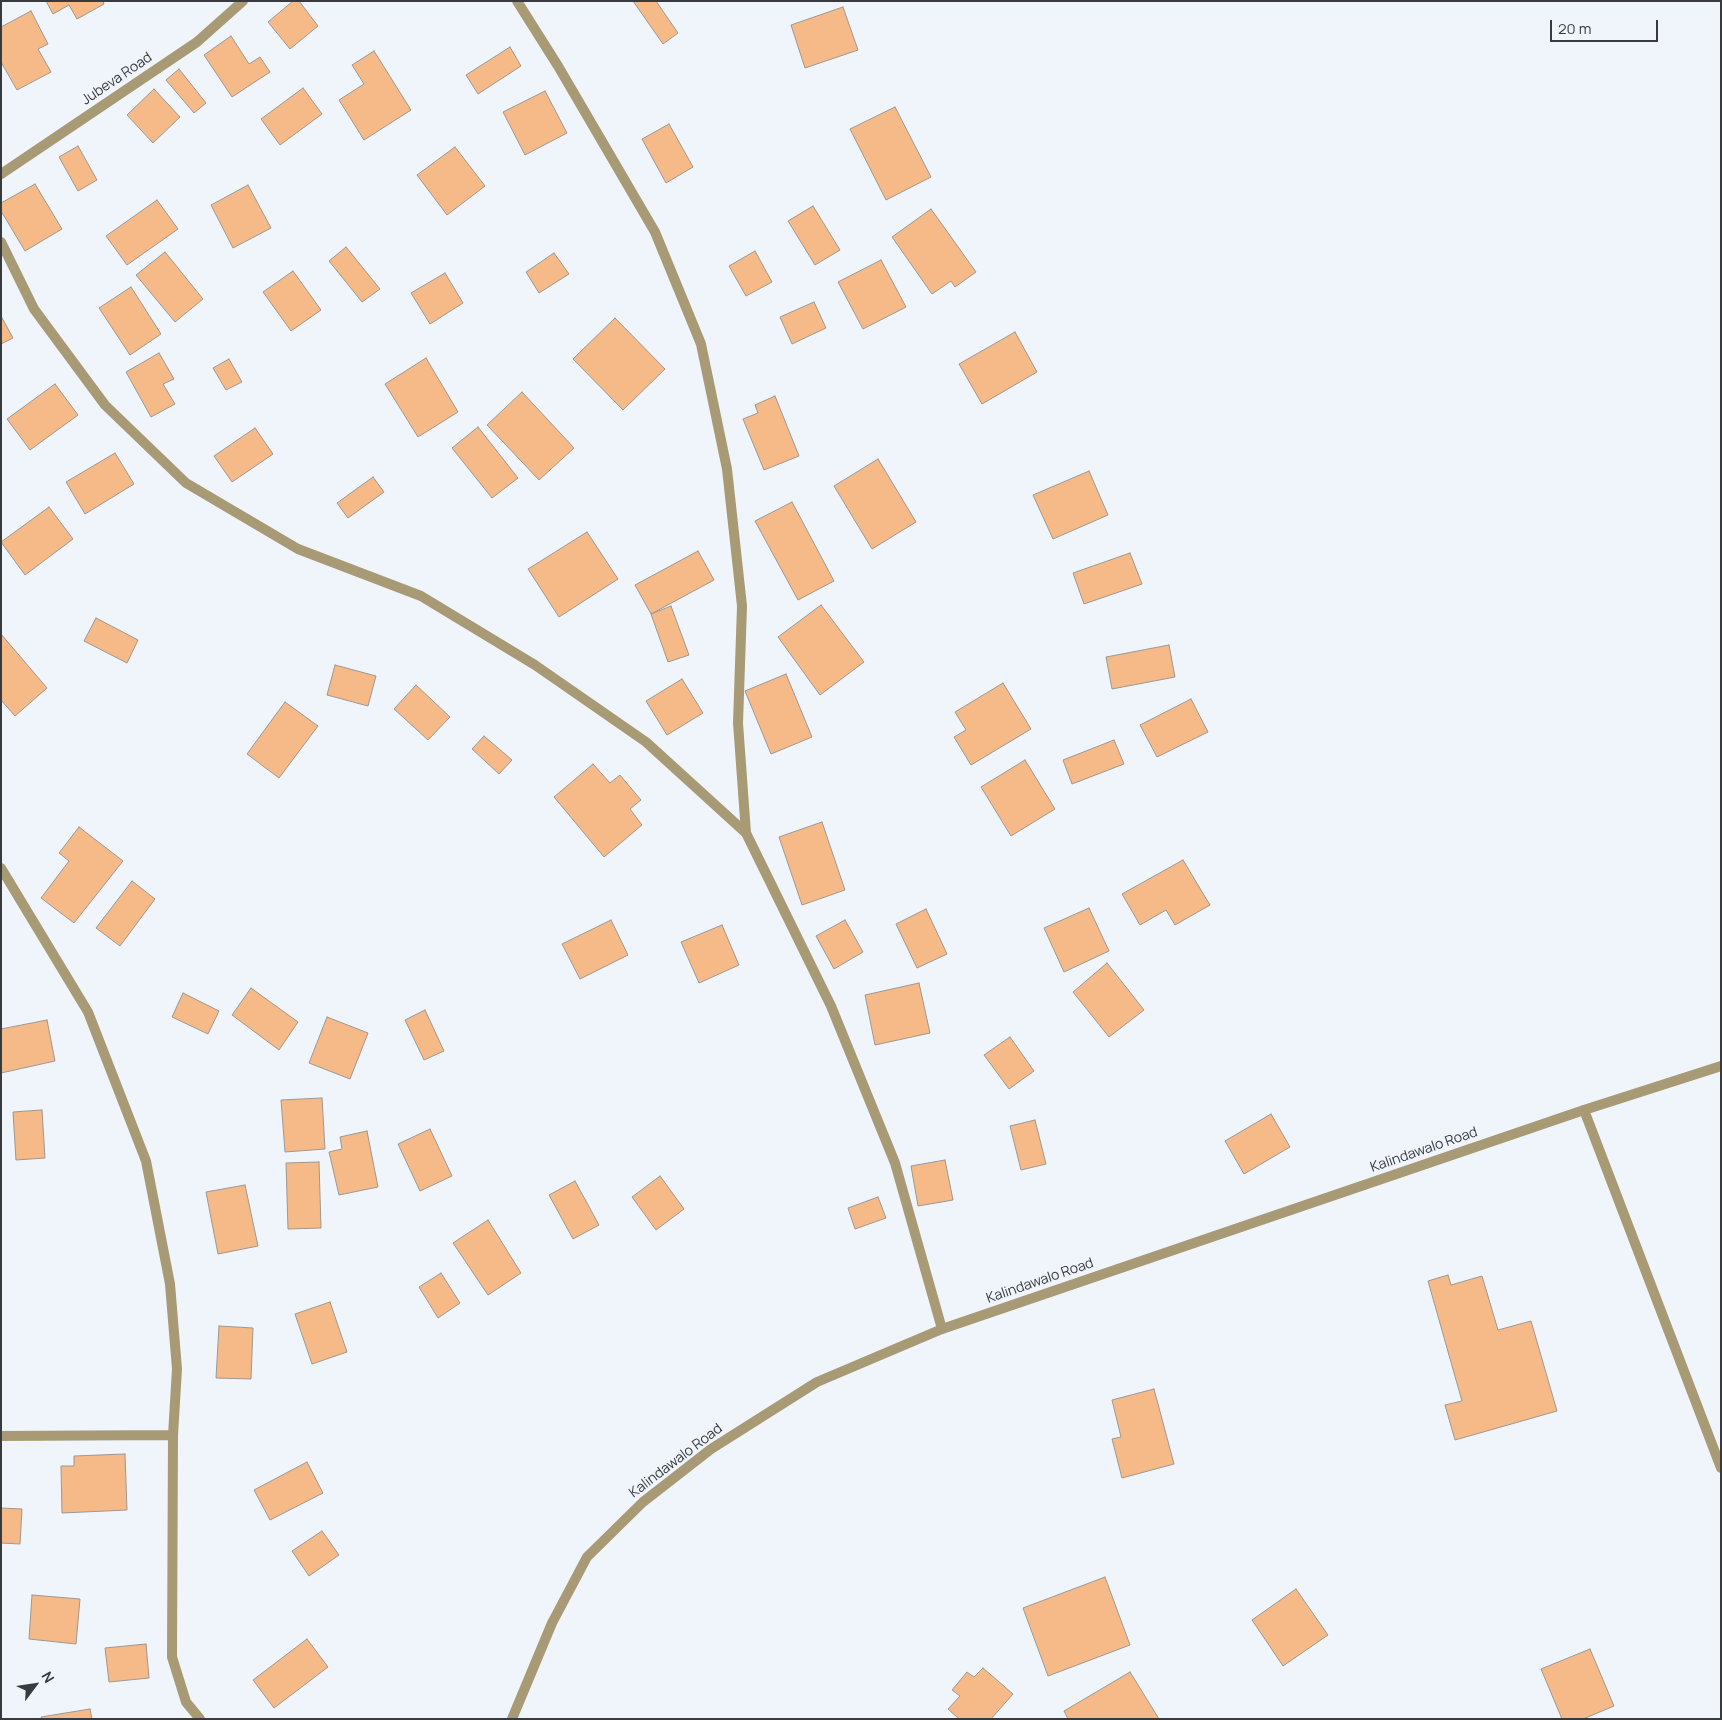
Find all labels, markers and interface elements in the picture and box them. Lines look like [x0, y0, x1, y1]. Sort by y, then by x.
scale bar [1552, 10, 1660, 42]
text: 20 m [1558, 18, 1591, 39]
street label: Jubeva Road [79, 49, 155, 109]
street label: Kalindawalo Road [1368, 1124, 1480, 1176]
street label: Kalindawalo Road [984, 1255, 1096, 1307]
street label: Kalindawalo Road [626, 1420, 726, 1502]
north arrow [10, 1660, 60, 1710]
text: N [38, 1668, 59, 1686]

